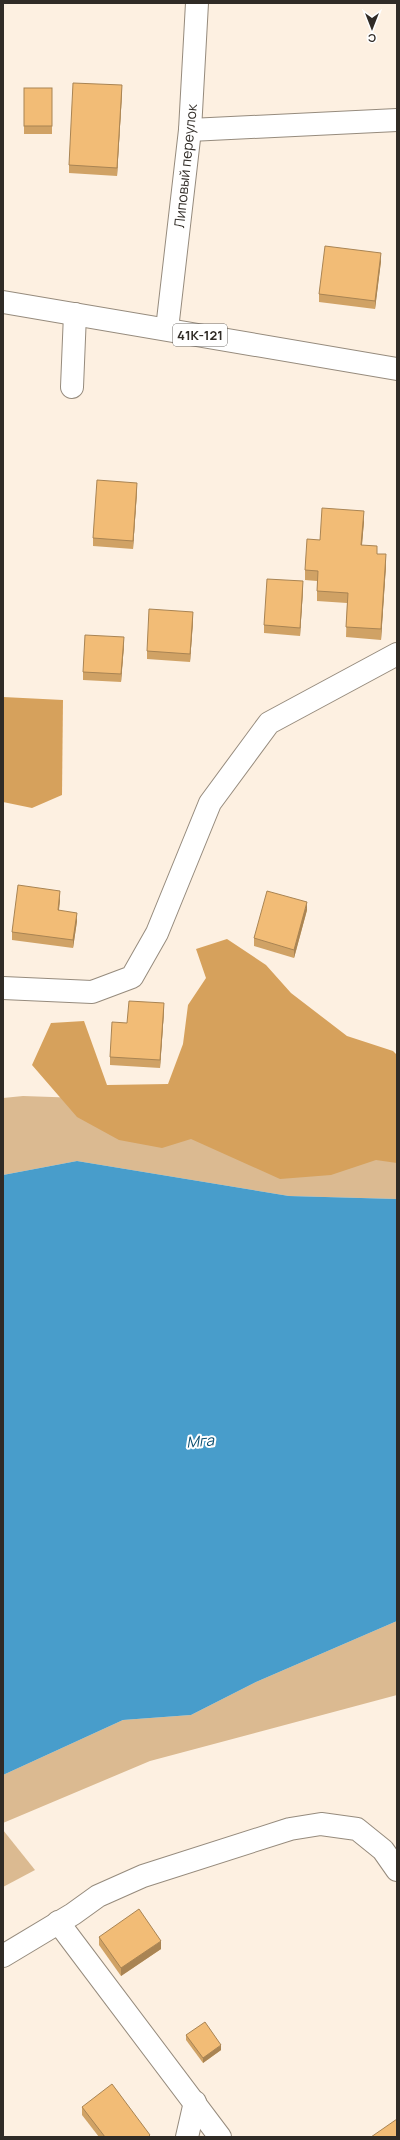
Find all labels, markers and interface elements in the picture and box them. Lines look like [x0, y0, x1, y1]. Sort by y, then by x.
north arrow [352, 8, 392, 48]
text: С [368, 31, 376, 46]
street label: Липовый переулок [169, 102, 201, 229]
road number: 41К-121 [173, 324, 227, 346]
water label: Мга [185, 1429, 215, 1453]

